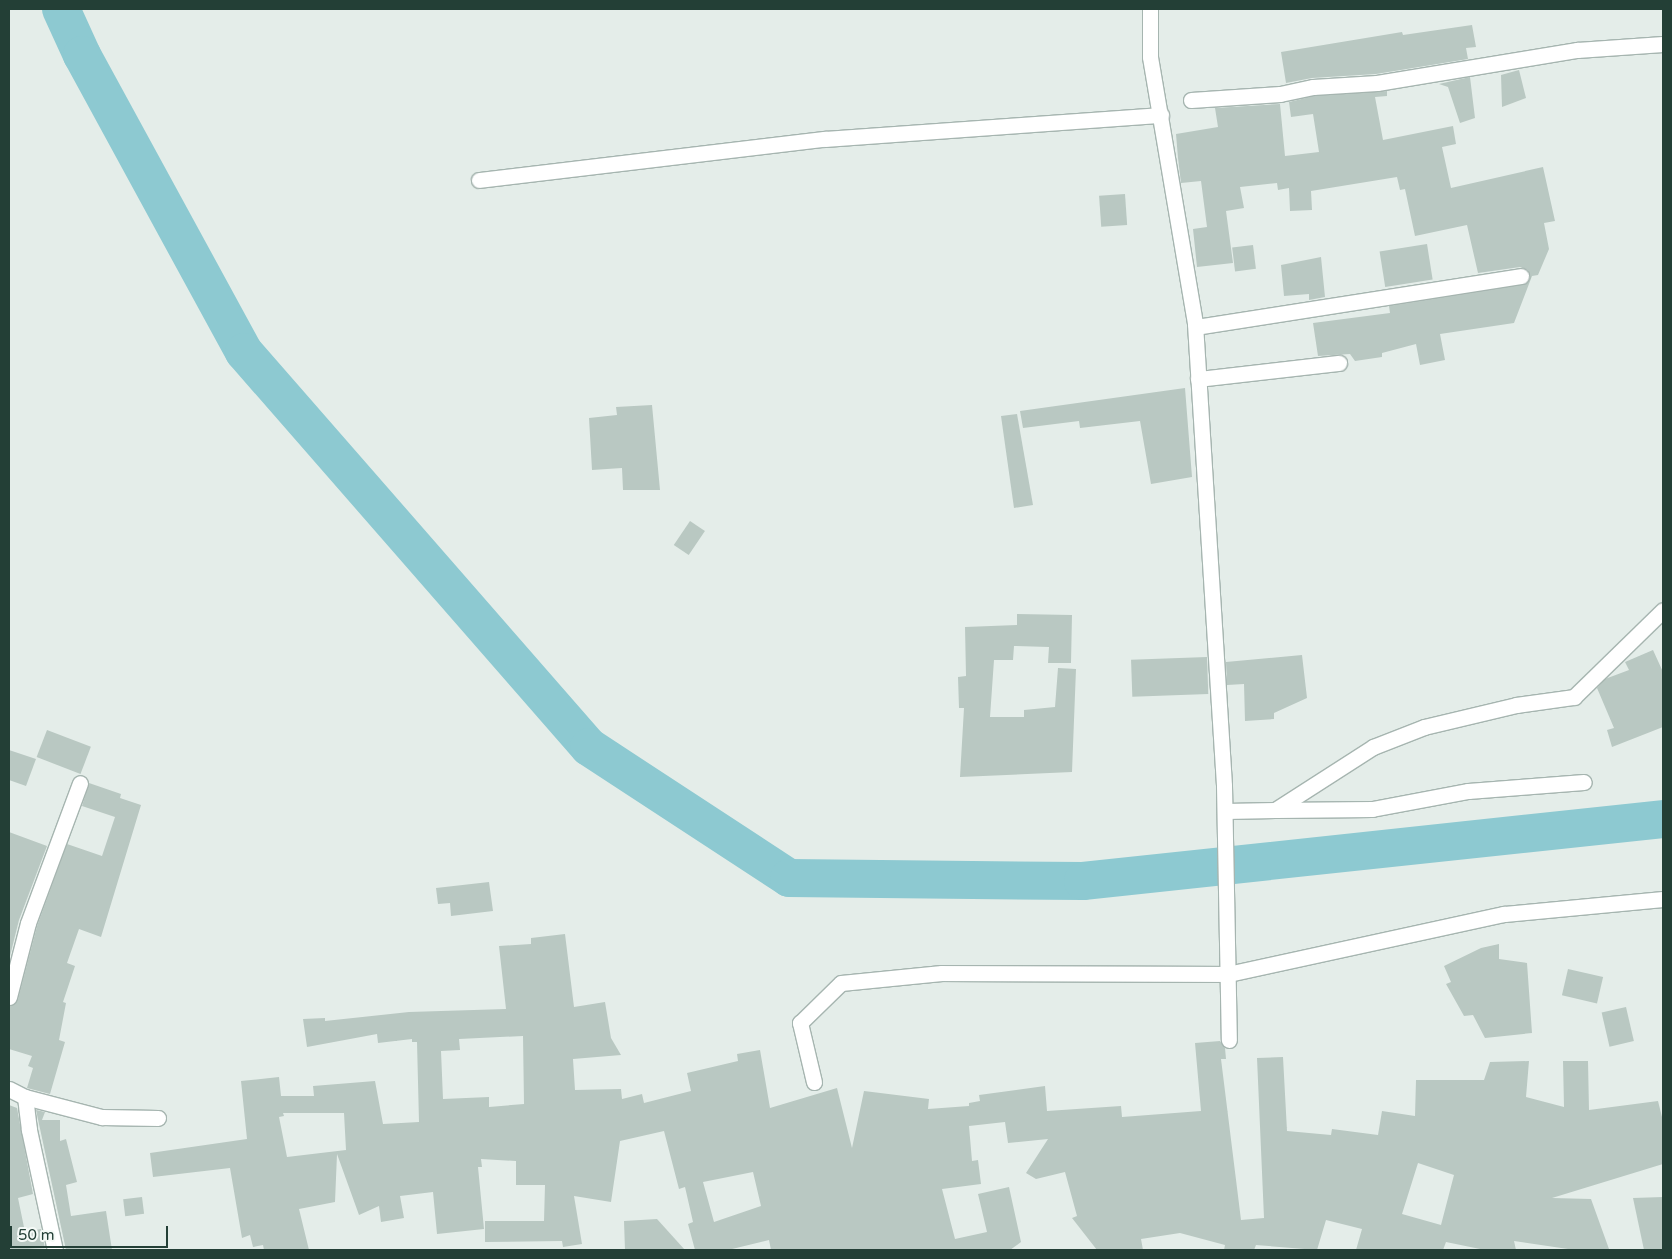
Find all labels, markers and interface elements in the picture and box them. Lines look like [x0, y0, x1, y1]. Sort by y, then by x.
scale bar [12, 1216, 170, 1248]
text: 50 m [18, 1226, 55, 1244]

